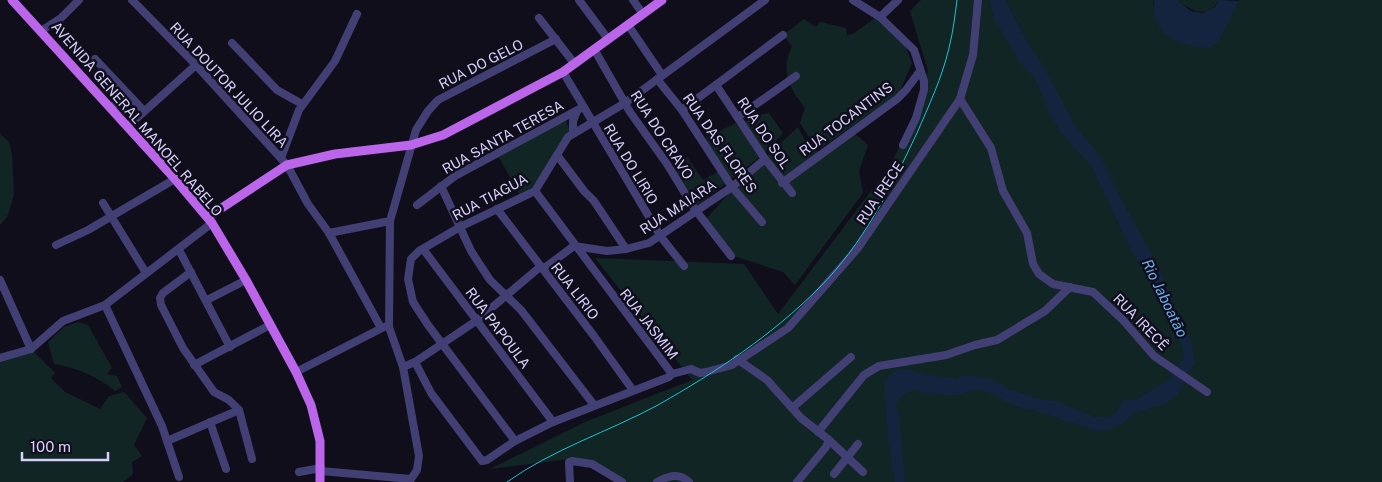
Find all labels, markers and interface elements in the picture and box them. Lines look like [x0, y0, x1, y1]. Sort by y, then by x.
street label: AVENIDA GENERAL MANOEL RABELO [48, 19, 226, 219]
street label: RUA DOUTOR JULIO LIRA [167, 19, 291, 151]
street label: RUA DO GELO [436, 36, 526, 92]
street label: RUA TOCANTINS [796, 79, 896, 159]
street label: RUA DO CRAVO [627, 88, 697, 182]
street label: RUA DAS FLORES [680, 90, 760, 196]
street label: RUA DO SOL [734, 94, 794, 172]
street label: RUA SANTA TERESA [440, 97, 567, 177]
street label: RUA DO LIRIO [601, 121, 661, 207]
street label: RUA IRECE [853, 159, 907, 227]
street label: RUA TIAGUA [450, 170, 530, 224]
street label: RUA MAIARA [637, 176, 719, 238]
water label: Rio Jaboatão [1139, 256, 1191, 340]
street label: RUA LIRIO [548, 259, 602, 323]
street label: RUA PAPOULA [462, 284, 534, 372]
street label: RUA JASMIM [617, 286, 681, 362]
street label: RUA IRECÊ [1110, 290, 1173, 354]
scale bar [22, 430, 109, 462]
text: 100 m [30, 438, 71, 455]

